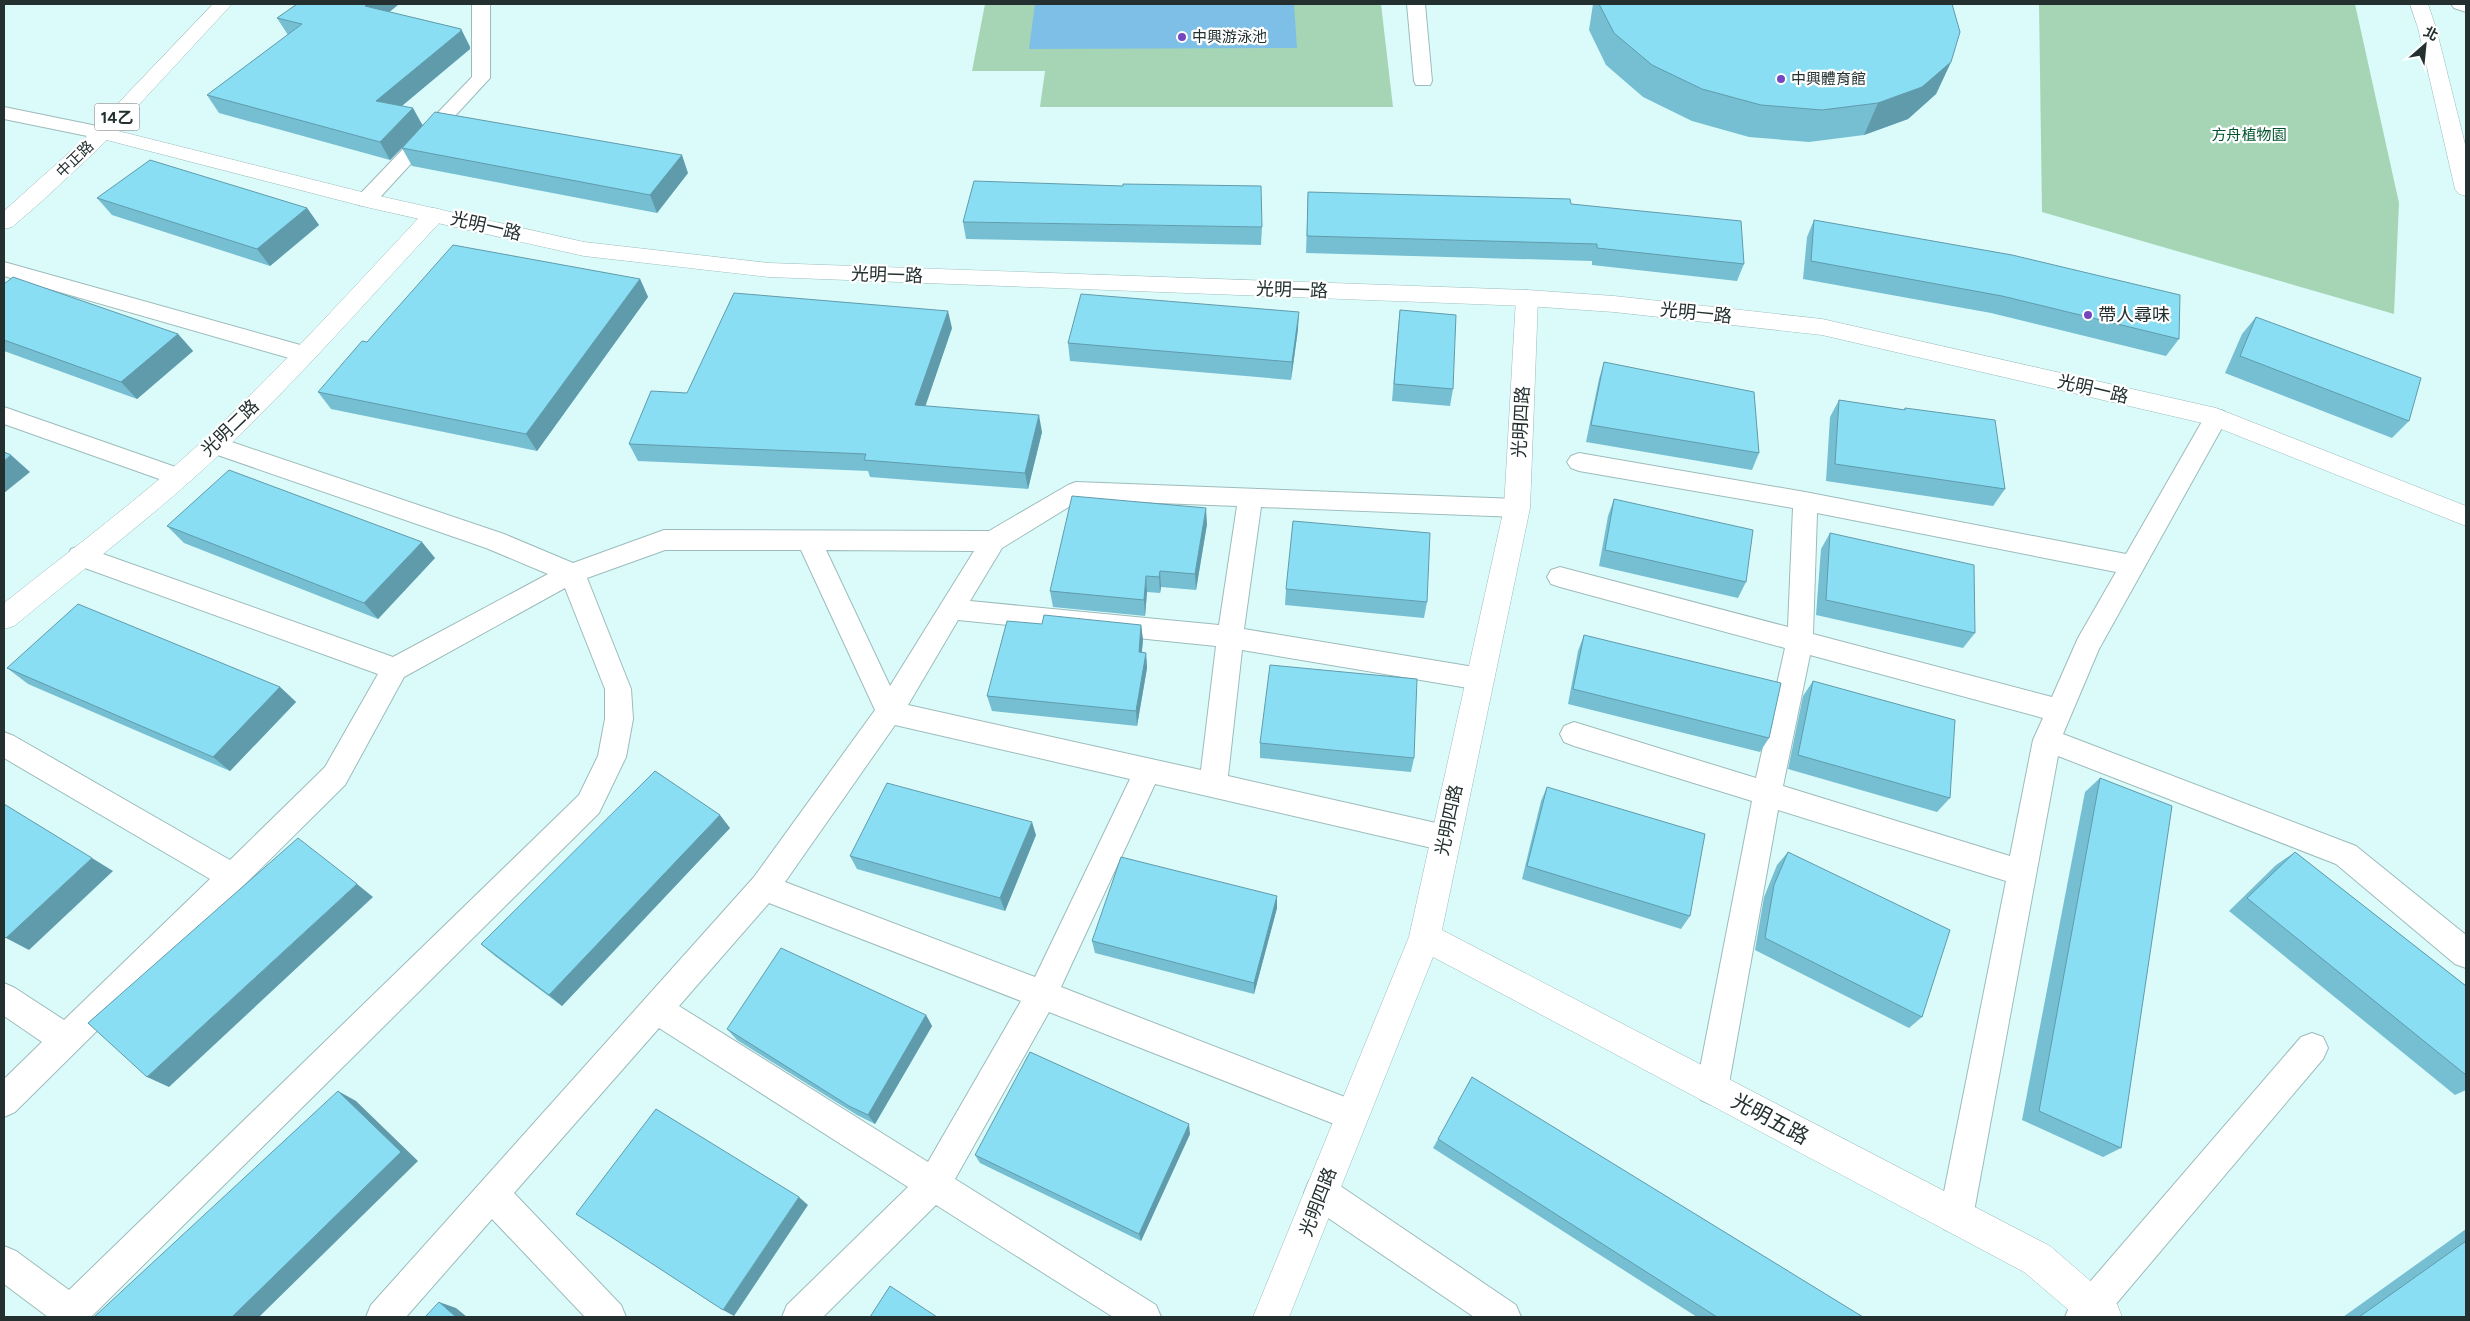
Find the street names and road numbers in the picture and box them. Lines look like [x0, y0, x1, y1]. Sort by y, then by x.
road number: 14乙 [94, 104, 140, 130]
street label: 中正路 [53, 137, 97, 181]
street label: 光明一路 [448, 207, 524, 245]
street label: 光明一路 [851, 263, 923, 287]
street label: 光明一路 [1256, 278, 1328, 302]
street label: 光明一路 [1659, 298, 1733, 328]
street label: 光明一路 [2055, 370, 2131, 408]
street label: 光明四路 [1508, 385, 1534, 459]
street label: 光明二路 [196, 395, 264, 461]
street label: 光明四路 [1431, 782, 1467, 858]
street label: 光明五路 [1727, 1088, 1813, 1149]
street label: 光明四路 [1295, 1164, 1341, 1240]

